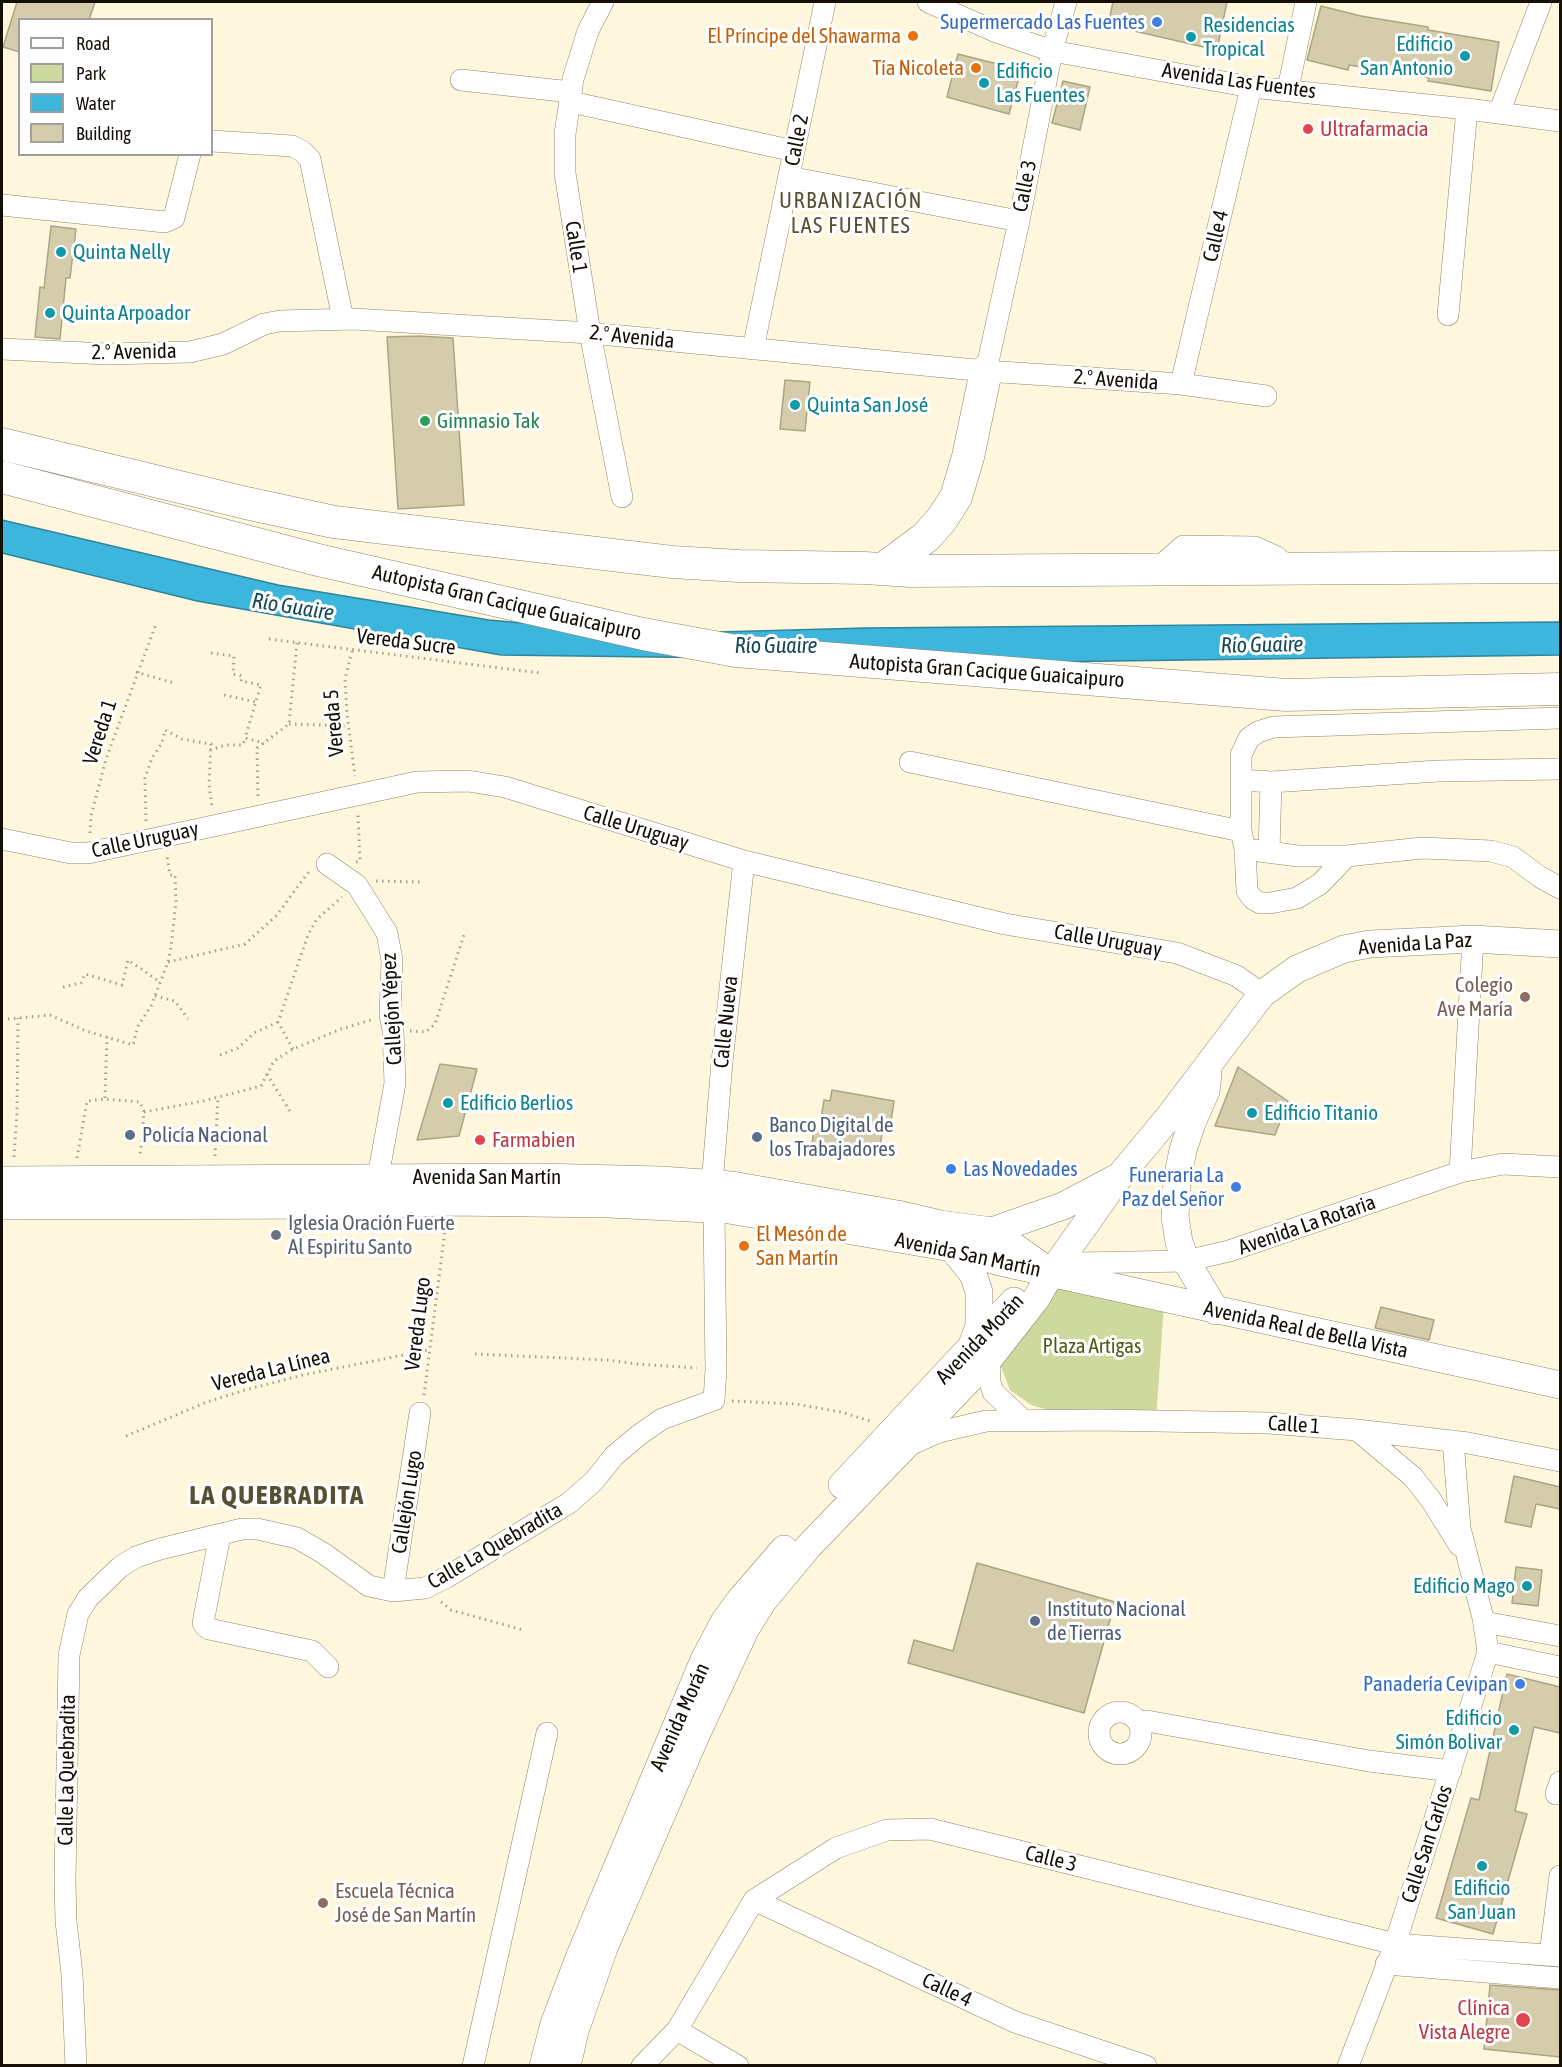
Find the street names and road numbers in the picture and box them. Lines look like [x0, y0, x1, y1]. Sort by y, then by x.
street label: Avenida Las Fuentes [1161, 58, 1317, 104]
street label: Calle 2 [780, 112, 814, 168]
street label: Calle 3 [1008, 158, 1042, 214]
street label: Calle 4 [1198, 208, 1234, 264]
street label: Calle 1 [559, 219, 593, 275]
street label: 2.° Avenida [588, 320, 676, 354]
street label: 2.° Avenida [91, 339, 177, 365]
street label: 2.° Avenida [1073, 364, 1159, 396]
street label: Autopista Gran Cacique Guaicaipuro [370, 560, 644, 646]
street label: Vereda Sucre [355, 623, 457, 661]
street label: Autopista Gran Cacique Guaicaipuro [849, 649, 1125, 693]
street label: Vereda 5 [319, 688, 349, 758]
street label: Vereda 1 [78, 696, 122, 768]
street label: Calle Uruguay [580, 800, 692, 856]
street label: Calle Uruguay [89, 816, 201, 864]
street label: Calle Uruguay [1052, 919, 1164, 963]
street label: Avenida La Paz [1357, 927, 1473, 961]
street label: Callejón Yépez [376, 952, 408, 1066]
street label: Calle Nueva [709, 975, 743, 1069]
street label: Avenida San Martín [413, 1164, 561, 1190]
street label: Avenida La Rotaria [1235, 1190, 1379, 1260]
street label: Avenida San Martín [893, 1227, 1043, 1283]
street label: Vereda Lugo [400, 1276, 436, 1372]
street label: Avenida Morán [931, 1289, 1029, 1389]
street label: Avenida Real de Bella Vista [1202, 1296, 1410, 1364]
street label: Vereda La Línea [209, 1343, 333, 1397]
street label: Calle 1 [1267, 1411, 1321, 1439]
street label: Callejón Lugo [386, 1449, 428, 1555]
street label: Calle La Quebradita [423, 1497, 567, 1595]
street label: Avenida Morán [645, 1659, 715, 1775]
street label: Calle La Quebradita [53, 1694, 81, 1846]
street label: Calle San Carlos [1396, 1782, 1458, 1906]
street label: Calle 3 [1023, 1840, 1079, 1878]
street label: Calle 4 [918, 1968, 976, 2012]

